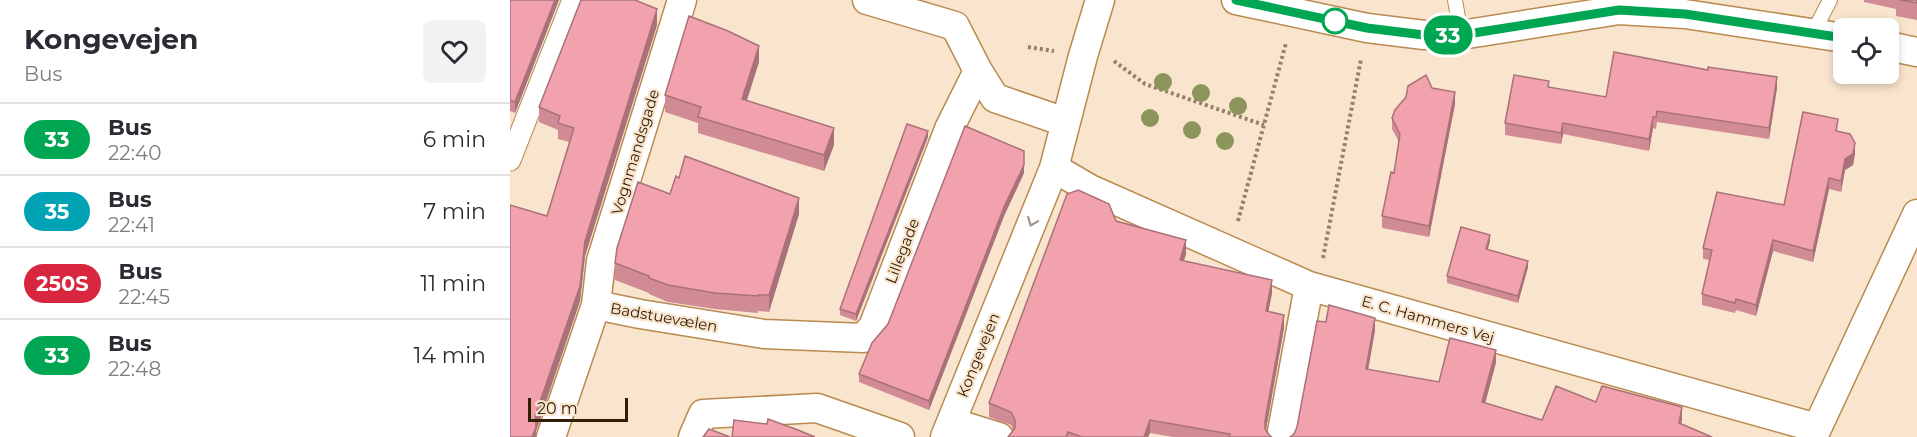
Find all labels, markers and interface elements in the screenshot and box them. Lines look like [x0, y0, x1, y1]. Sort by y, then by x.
unlabelled marker [1322, 8, 1348, 34]
line badge: 33 [1421, 15, 1475, 54]
map controls [1833, 18, 1899, 84]
button: locate [1833, 18, 1899, 84]
button: heart [423, 20, 486, 83]
text: Kongevejen [24, 22, 198, 56]
text: 33 [1436, 23, 1460, 48]
text: Bus [24, 62, 62, 86]
street label: Vognmandsgade [607, 87, 663, 217]
text: Bus [108, 114, 152, 141]
text: 6 min [423, 126, 486, 153]
text: 33 [45, 127, 69, 152]
text: 22:40 [108, 141, 161, 165]
text: Bus [108, 186, 152, 213]
text: 7 min [423, 198, 486, 225]
text: 35 [45, 199, 69, 224]
text: 22:41 [108, 213, 155, 237]
street label: Lillegade [881, 216, 923, 286]
one-way arrow [1027, 216, 1039, 227]
text: Bus [119, 258, 162, 285]
text: 11 min [420, 270, 486, 297]
text: 250S [36, 271, 89, 296]
text: 22:45 [119, 285, 170, 309]
street label: E. C. Hammers Vej [1359, 291, 1497, 347]
street label: Badstuevælen [609, 298, 719, 336]
street label: Kongevejen [952, 310, 1004, 400]
text: Bus [108, 330, 152, 357]
text: 14 min [414, 342, 486, 369]
text: 33 [45, 343, 69, 368]
text: 22:48 [108, 357, 161, 381]
scale bar [528, 395, 628, 422]
text: 20 m [537, 399, 578, 418]

